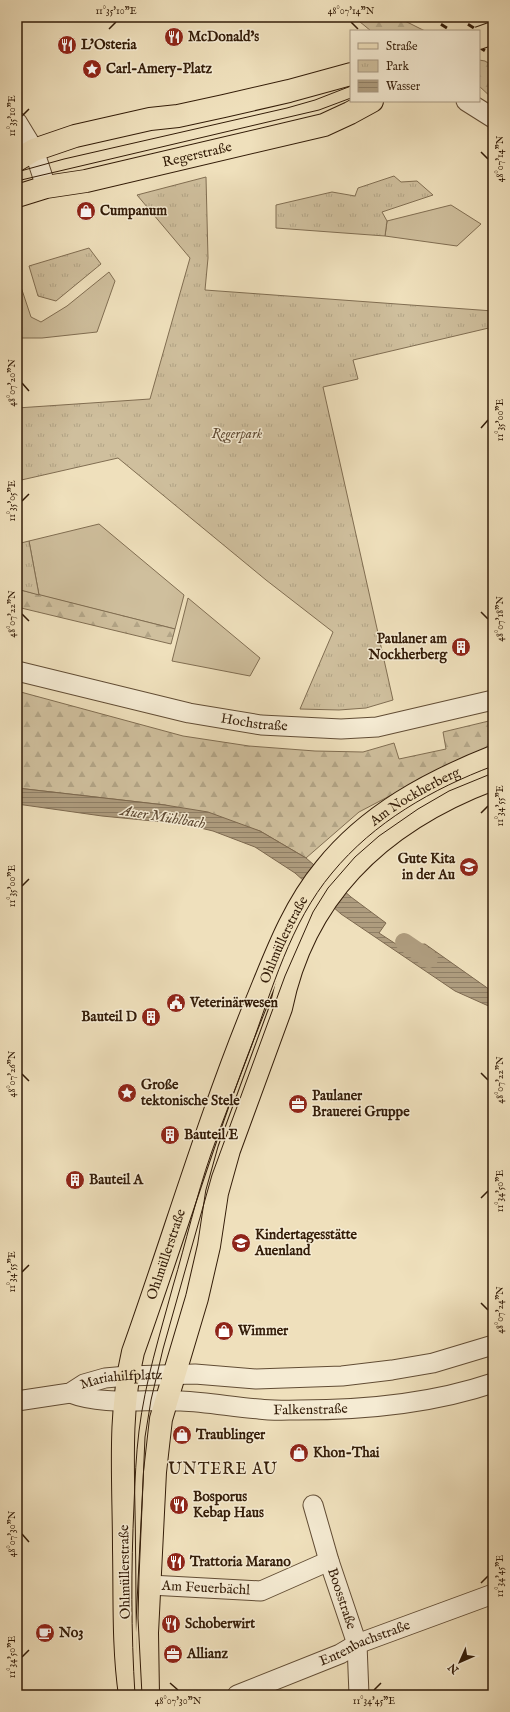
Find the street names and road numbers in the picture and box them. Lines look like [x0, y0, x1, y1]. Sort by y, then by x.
street label: Regerstraße [161, 138, 234, 172]
street label: Hochstraße [219, 709, 289, 735]
street label: Am Nockherberg [365, 763, 463, 831]
street label: Ohlmüllerstraße [256, 892, 313, 986]
street label: Ohlmüllerstraße [143, 1206, 190, 1302]
street label: Mariahilfplatz [78, 1366, 163, 1394]
street label: Falkenstraße [273, 1400, 349, 1419]
street label: Ohlmüllerstraße [115, 1524, 135, 1619]
street label: Boosstraße [323, 1566, 361, 1632]
street label: Am Feuerbächl [160, 1577, 251, 1599]
street label: Entenbachstraße [317, 1616, 413, 1670]

